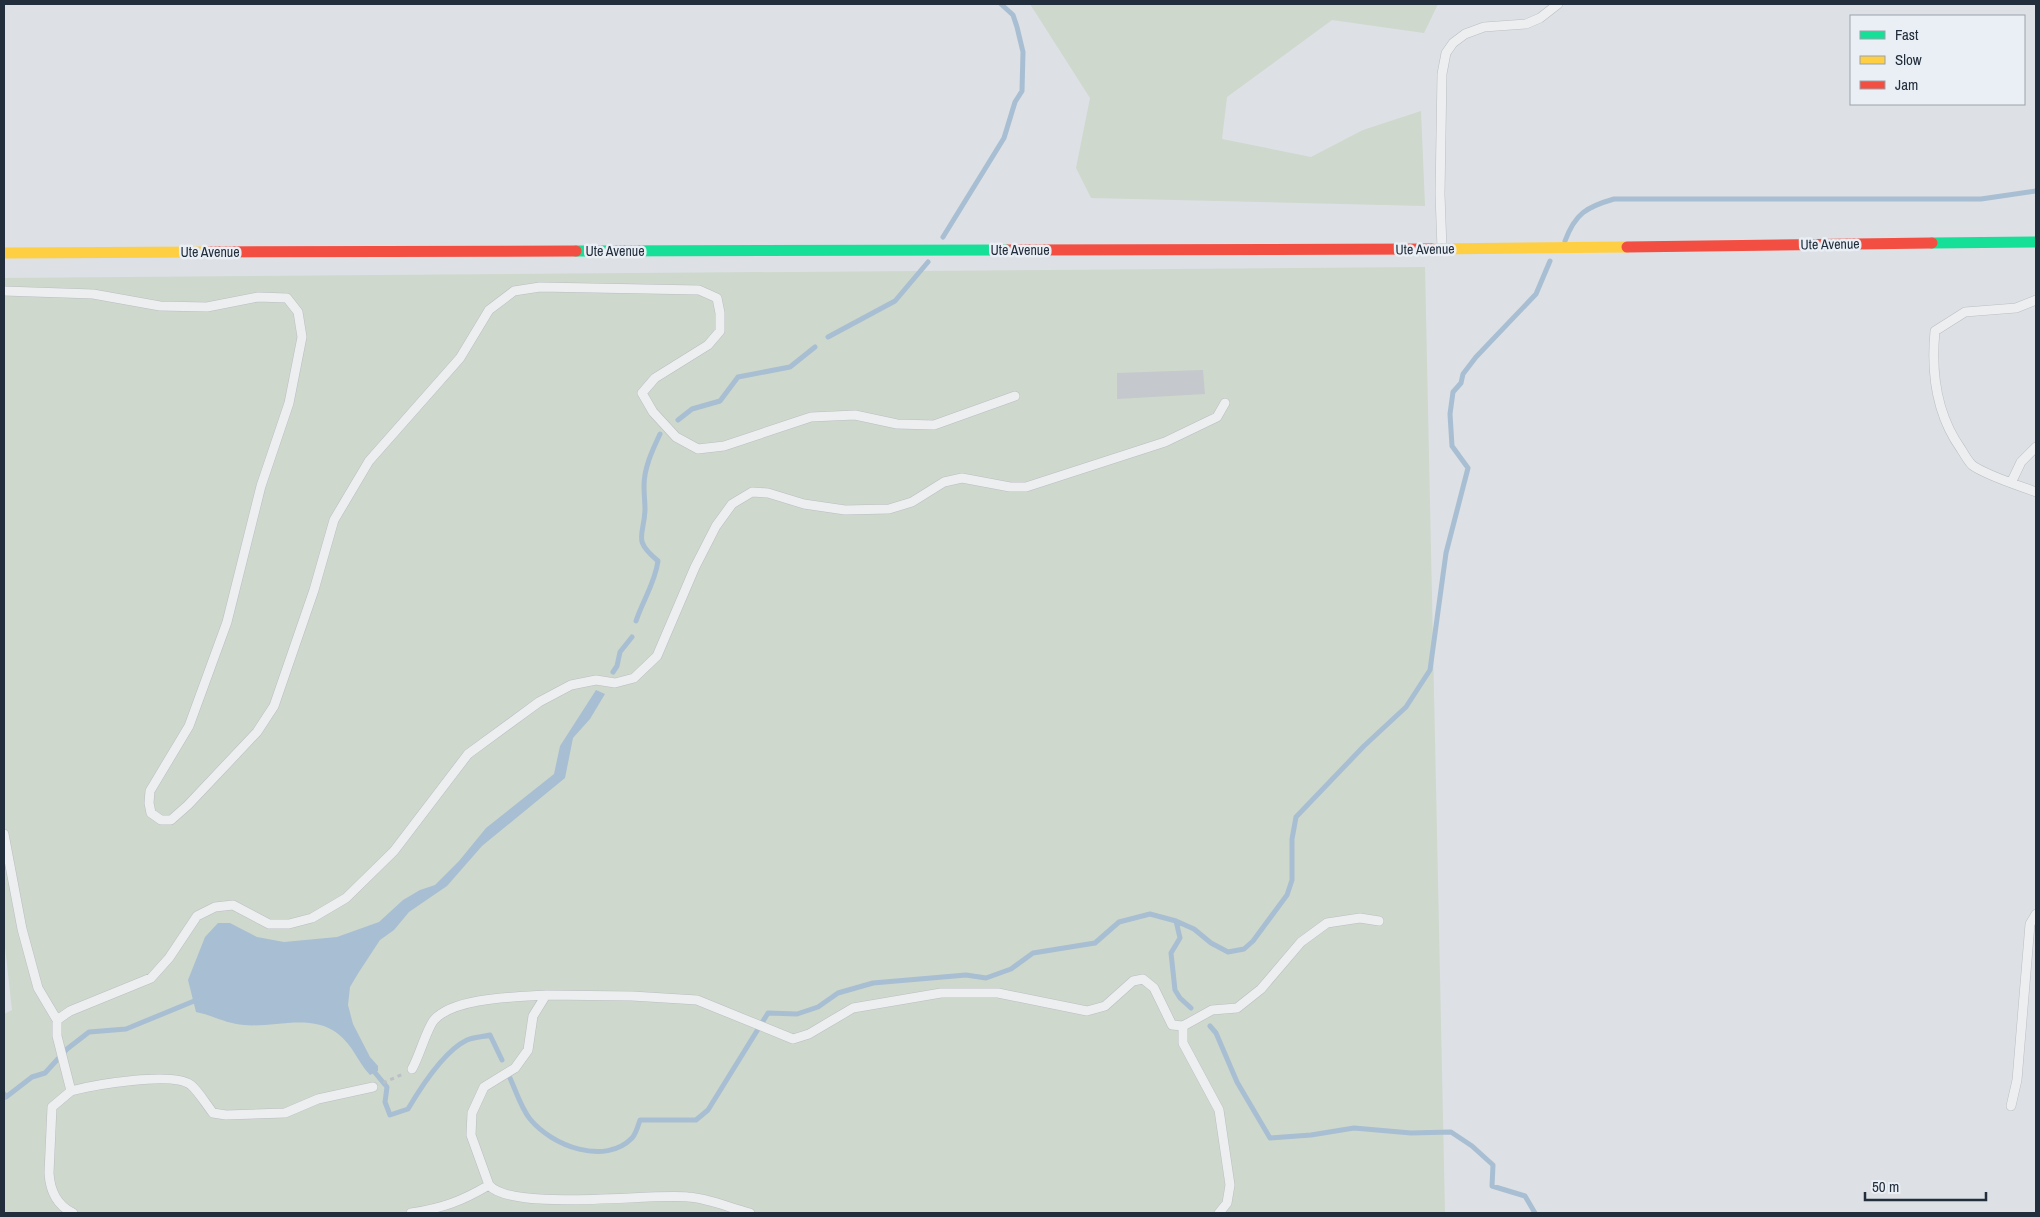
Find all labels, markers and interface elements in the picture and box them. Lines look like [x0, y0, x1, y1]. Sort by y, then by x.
legend [1850, 15, 2025, 105]
text: Fast [1895, 24, 1919, 45]
text: Slow [1895, 49, 1922, 70]
text: Jam [1895, 74, 1918, 95]
street label: Ute Avenue [1800, 234, 1860, 254]
street label: Ute Avenue [1395, 239, 1455, 259]
street label: Ute Avenue [990, 241, 1050, 259]
street label: Ute Avenue [585, 242, 645, 260]
street label: Ute Avenue [180, 243, 240, 261]
scale bar [1865, 1170, 1986, 1202]
text: 50 m [1872, 1176, 1899, 1197]

